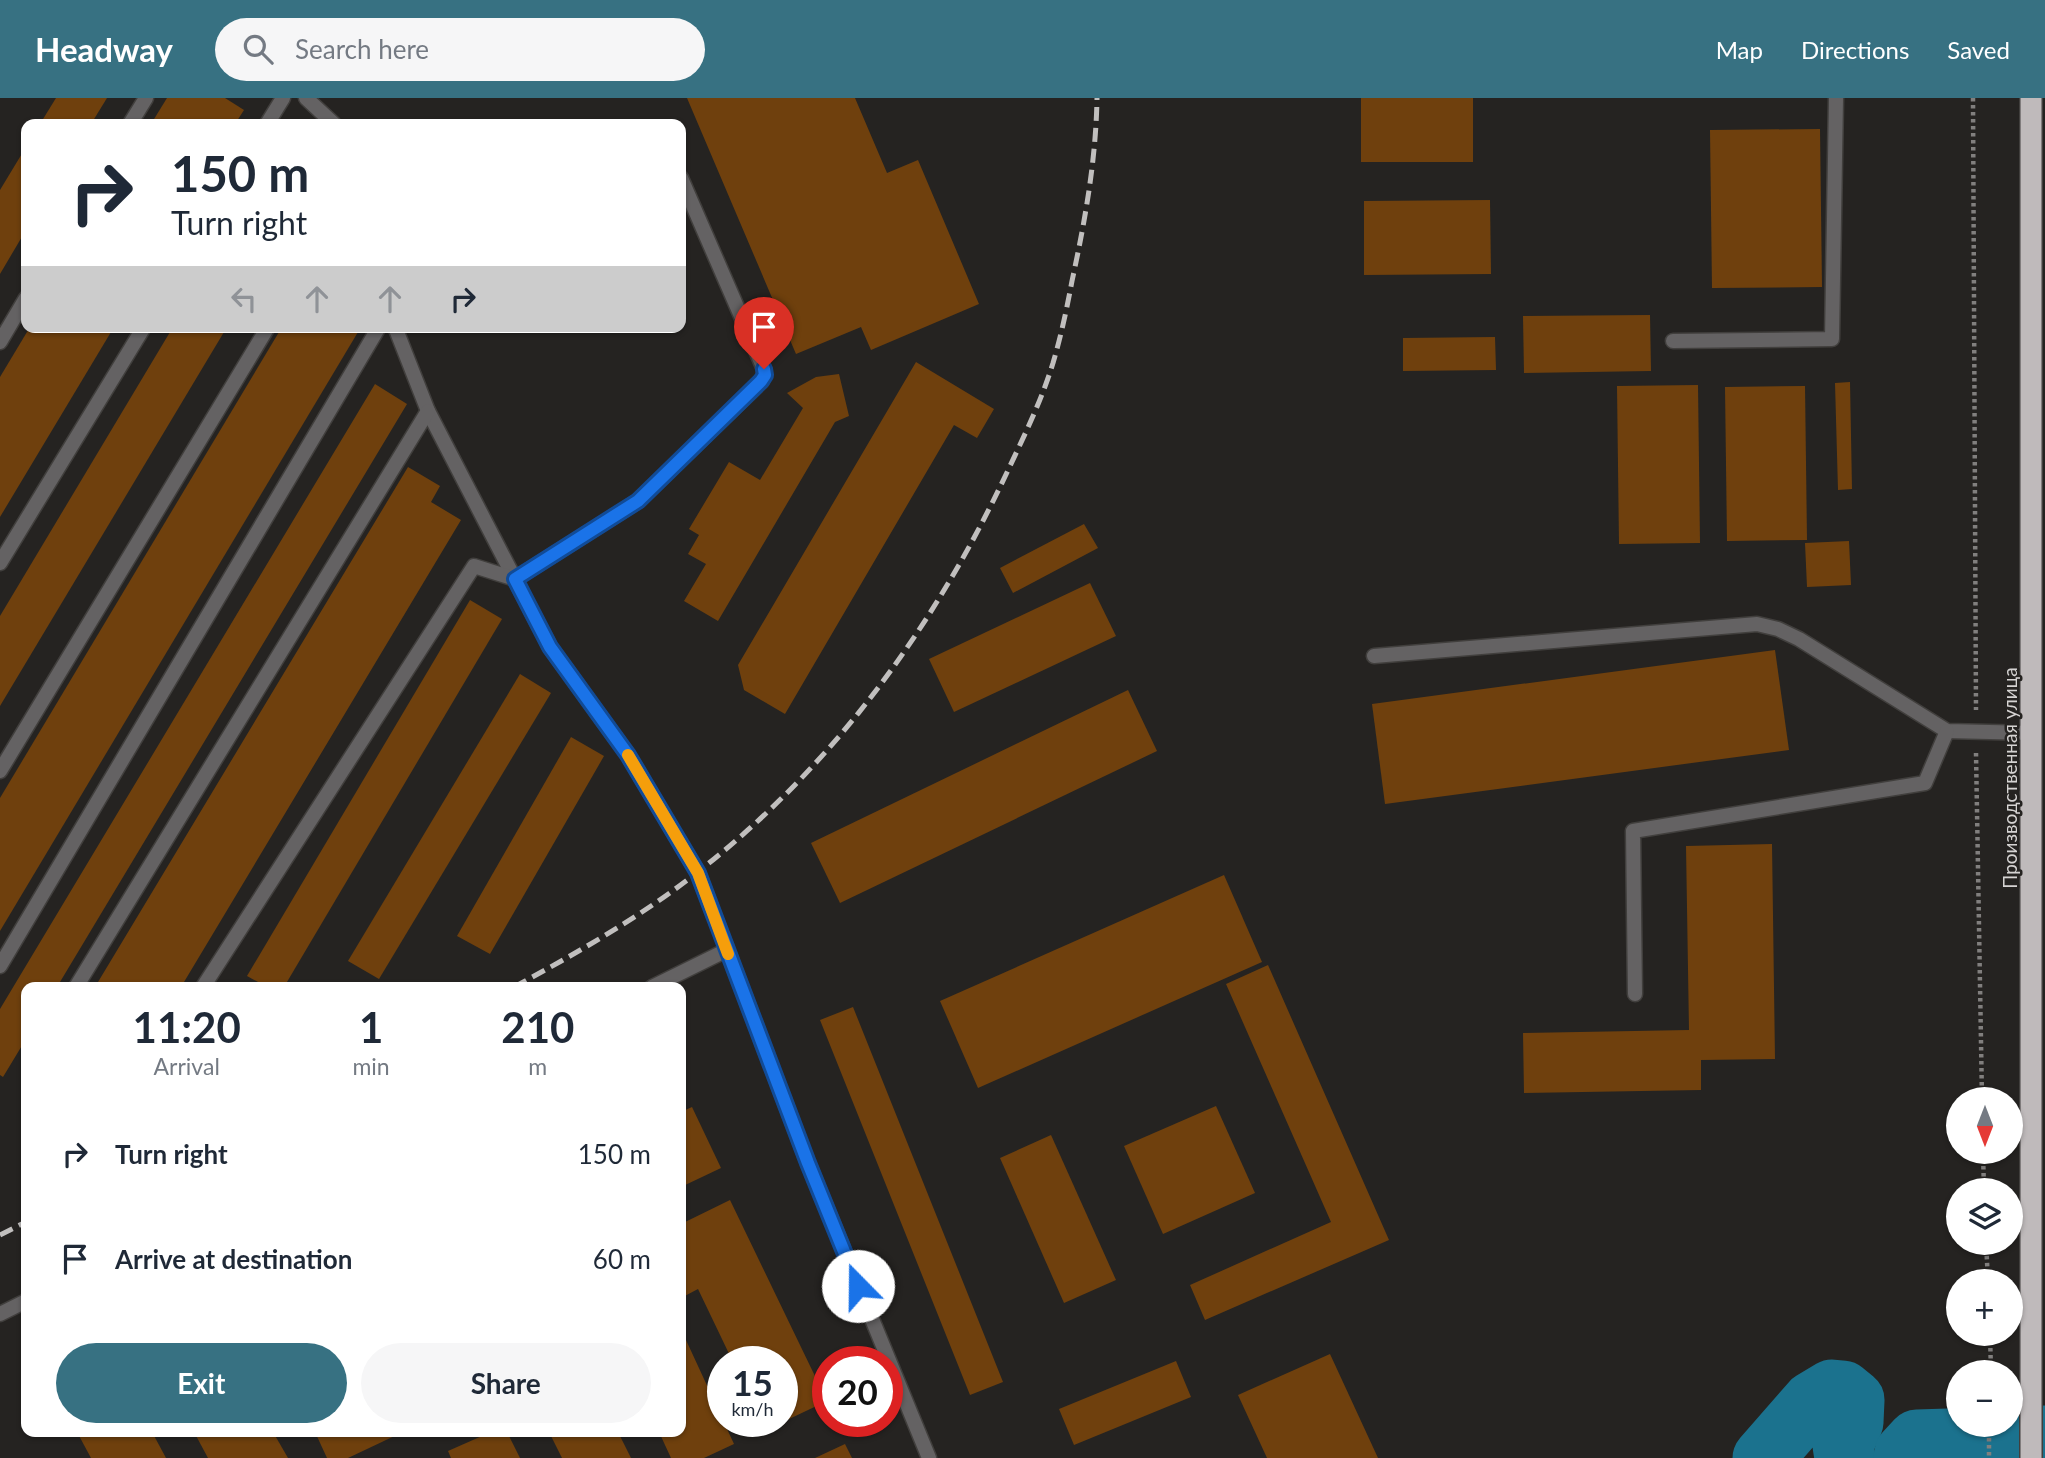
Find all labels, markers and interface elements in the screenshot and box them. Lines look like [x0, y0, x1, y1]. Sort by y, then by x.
search box [215, 18, 705, 81]
text: Headway [35, 29, 173, 69]
icon: search [239, 30, 277, 68]
text: Search here [295, 33, 429, 65]
text: Map [1716, 35, 1763, 64]
text: Directions [1801, 35, 1909, 64]
text: Saved [1947, 35, 2010, 64]
text: 150 m [171, 144, 309, 202]
icon: right [56, 147, 147, 238]
text: Turn right [171, 203, 307, 242]
icon: left [225, 280, 263, 318]
icon: ahead [298, 280, 336, 318]
icon: ahead [371, 280, 409, 318]
icon: right [444, 280, 482, 318]
pin [734, 297, 794, 369]
icon: arrive [745, 308, 783, 346]
street label: Производственная улица [1998, 667, 2021, 889]
text: 11:20 [133, 1002, 241, 1052]
text: 1 [359, 1002, 383, 1052]
text: 210 [501, 1002, 574, 1052]
text: Arrival [154, 1052, 220, 1080]
text: min [352, 1052, 390, 1080]
text: m [528, 1052, 547, 1080]
north arrow [1946, 1087, 2023, 1164]
map controls [1946, 1087, 2023, 1437]
icon: right [56, 1135, 94, 1173]
text: Turn right [115, 1138, 228, 1170]
text: 150 m [578, 1138, 651, 1170]
button: layers [1946, 1178, 2023, 1255]
icon: arrive [56, 1240, 94, 1278]
text: Arrive at destination [115, 1243, 352, 1275]
text: 60 m [593, 1243, 651, 1275]
position arrow [821, 1249, 895, 1323]
button: + [1946, 1269, 2023, 1346]
button: Exit [56, 1343, 347, 1423]
button: Share [361, 1343, 651, 1423]
speed limit sign: 20 [812, 1346, 903, 1437]
button: − [1946, 1360, 2023, 1437]
text: 15 [732, 1361, 773, 1403]
text: km/h [731, 1398, 774, 1420]

